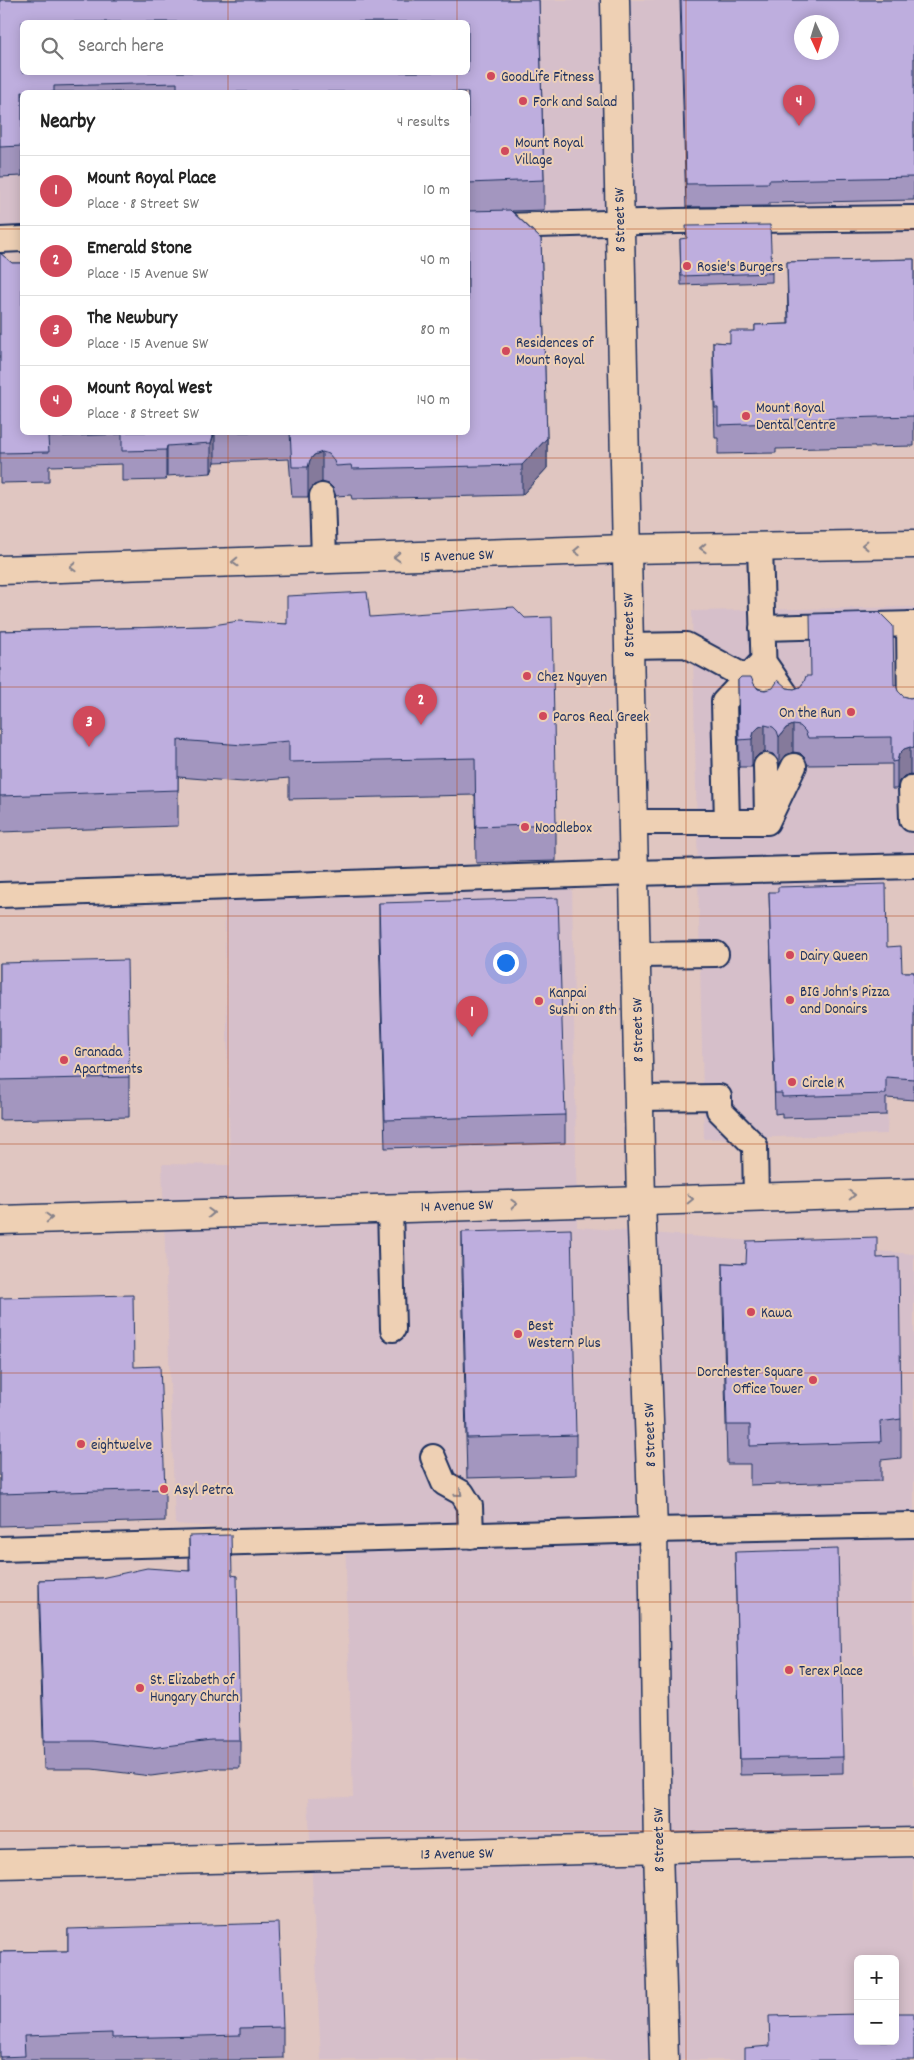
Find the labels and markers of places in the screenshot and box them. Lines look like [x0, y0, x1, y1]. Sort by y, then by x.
place label: GoodLife Fitness [501, 67, 594, 89]
marker: GoodLife Fitness [485, 70, 497, 82]
pin: 4 [783, 85, 815, 126]
place label: Fork and Salad [533, 92, 617, 114]
marker: Fork and Salad [517, 95, 529, 107]
place label: Mount Royal Village [515, 133, 584, 172]
marker: Mount Royal Village [499, 145, 511, 157]
place label: Rosie's Burgers [697, 257, 784, 279]
marker: Rosie's Burgers [681, 260, 693, 272]
place label: Residences of Mount Royal [516, 333, 595, 372]
marker: Residences of Mount Royal [500, 345, 512, 357]
place label: Mount Royal Dental Centre [756, 398, 836, 437]
marker: Mount Royal Dental Centre [740, 410, 752, 422]
place label: Chez Nguyen [537, 667, 607, 689]
marker: Chez Nguyen [521, 670, 533, 682]
pin: 2 [405, 684, 437, 725]
place label: On the Run [779, 703, 841, 725]
pin: 3 [73, 706, 105, 747]
marker: On the Run [845, 706, 857, 718]
place label: Paros Real Greek [553, 707, 649, 729]
marker: Paros Real Greek [537, 710, 549, 722]
place label: Noodlebox [535, 818, 592, 840]
marker: Noodlebox [519, 821, 531, 833]
place label: Dairy Queen [800, 946, 868, 968]
marker: Dairy Queen [784, 949, 796, 961]
place label: BIG John's Pizza and Donairs [800, 982, 890, 1021]
place label: Kanpai Sushi on 8th [549, 983, 617, 1022]
marker: BIG John's Pizza and Donairs [784, 994, 796, 1006]
marker: Kanpai Sushi on 8th [533, 995, 545, 1007]
pin: 1 [456, 996, 488, 1037]
place label: Granada Apartments [74, 1042, 143, 1081]
marker: Granada Apartments [58, 1054, 70, 1066]
place label: Circle K [802, 1073, 844, 1095]
marker: Circle K [786, 1076, 798, 1088]
place label: Kawa [761, 1303, 793, 1325]
marker: Kawa [745, 1306, 757, 1318]
place label: Best Western Plus [528, 1316, 601, 1355]
marker: Best Western Plus [512, 1328, 524, 1340]
place label: Dorchester Square Office Tower [697, 1362, 803, 1401]
marker: Dorchester Square Office Tower [807, 1374, 819, 1386]
place label: eightwelve [91, 1435, 152, 1457]
marker: eightwelve [75, 1438, 87, 1450]
place label: Asyl Petra [174, 1480, 234, 1502]
marker: Asyl Petra [158, 1483, 170, 1495]
place label: Terex Place [799, 1661, 863, 1683]
marker: Terex Place [783, 1664, 795, 1676]
place label: St. Elizabeth of Hungary Church [150, 1670, 239, 1709]
marker: St. Elizabeth of Hungary Church [134, 1682, 146, 1694]

